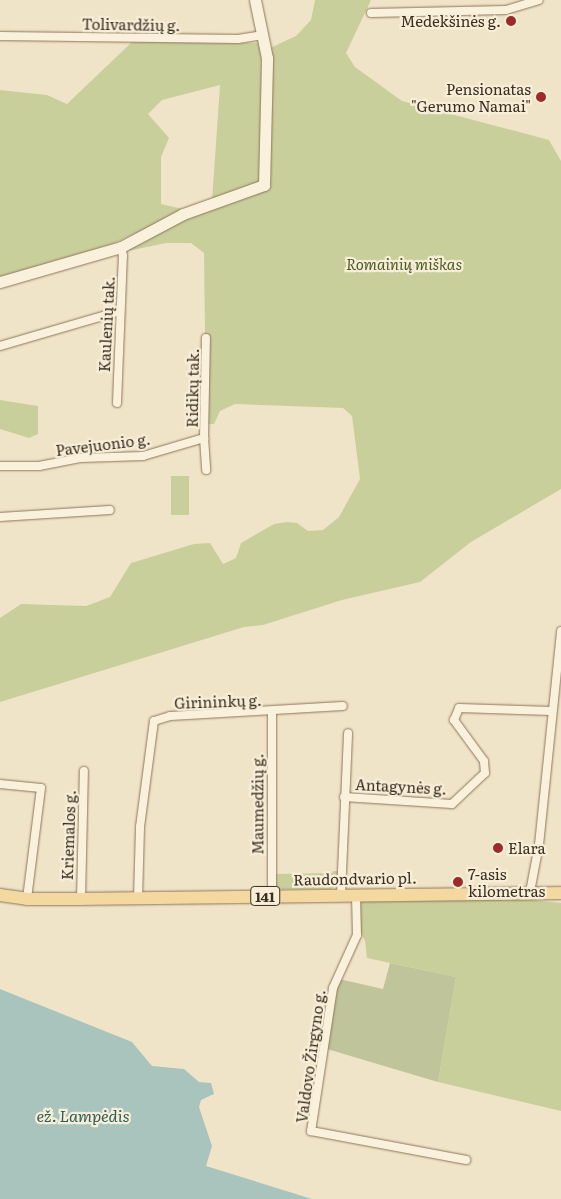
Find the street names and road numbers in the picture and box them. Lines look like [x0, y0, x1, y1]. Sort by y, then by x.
street label: Tolivardžių g. [81, 14, 181, 34]
street label: Kaulenių tak. [94, 276, 118, 372]
street label: Ridikų tak. [182, 348, 202, 428]
street label: Pavejuonio g. [54, 429, 152, 459]
street label: Girininkų g. [174, 690, 262, 712]
street label: Maumedžių g. [248, 753, 266, 855]
street label: Antagynės g. [355, 775, 447, 797]
street label: Kriemalos g. [57, 790, 79, 880]
street label: Raudondvario pl. [293, 868, 417, 888]
road number: 141 [250, 884, 280, 908]
street label: Valdovo Žirgyno g. [292, 988, 328, 1124]

